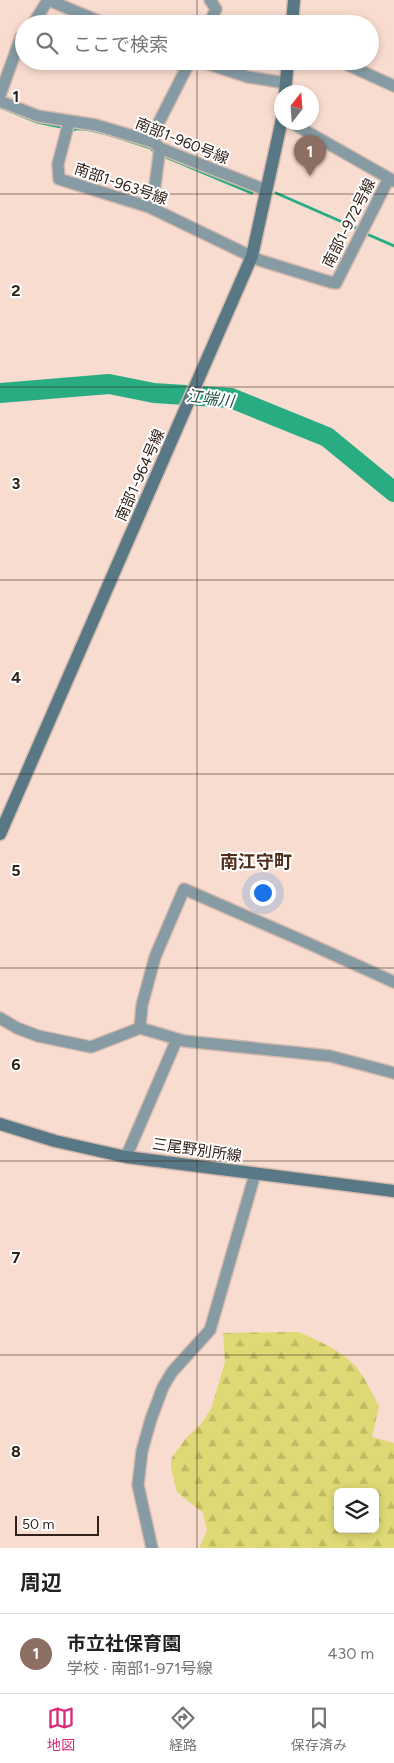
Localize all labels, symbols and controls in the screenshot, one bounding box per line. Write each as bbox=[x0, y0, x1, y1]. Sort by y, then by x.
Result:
search box bbox=[15, 15, 379, 70]
icon: search bbox=[33, 29, 61, 57]
text: ここで検索 bbox=[73, 33, 168, 56]
north arrow bbox=[274, 85, 319, 130]
text: 1 bbox=[13, 87, 19, 106]
street label: 南部1-960号線 bbox=[133, 114, 231, 168]
pin: 1 bbox=[294, 135, 326, 176]
street label: 南部1-963号線 bbox=[72, 160, 170, 208]
street label: 南部1-972号線 bbox=[319, 176, 379, 270]
text: 2 bbox=[11, 281, 21, 300]
water label: 江端川 bbox=[185, 386, 237, 411]
street label: 南部1-964号線 bbox=[112, 426, 168, 524]
text: 3 bbox=[12, 474, 21, 493]
text: 4 bbox=[11, 668, 21, 687]
district label: 南江守町 bbox=[220, 851, 292, 873]
text: 5 bbox=[11, 861, 21, 880]
your location bbox=[250, 880, 276, 906]
text: 6 bbox=[11, 1055, 21, 1074]
street label: 三尾野別所線 bbox=[151, 1135, 243, 1165]
text: 7 bbox=[12, 1248, 21, 1267]
text: 8 bbox=[11, 1442, 21, 1461]
map controls bbox=[334, 1488, 379, 1533]
button: layers bbox=[334, 1488, 379, 1533]
scale bar bbox=[15, 1513, 99, 1536]
text: 50 m bbox=[22, 1516, 54, 1533]
text: 周辺 bbox=[20, 1570, 62, 1595]
text: 市立社保育園 bbox=[67, 1632, 181, 1655]
text: 1 bbox=[33, 1644, 39, 1663]
text: 430 m bbox=[328, 1644, 374, 1663]
text: 学校 · 南部1-971号線 bbox=[67, 1659, 213, 1678]
tab: 地図 bbox=[47, 1704, 75, 1754]
tab: 経路 bbox=[169, 1704, 197, 1754]
tab: 保存済み bbox=[291, 1704, 347, 1754]

